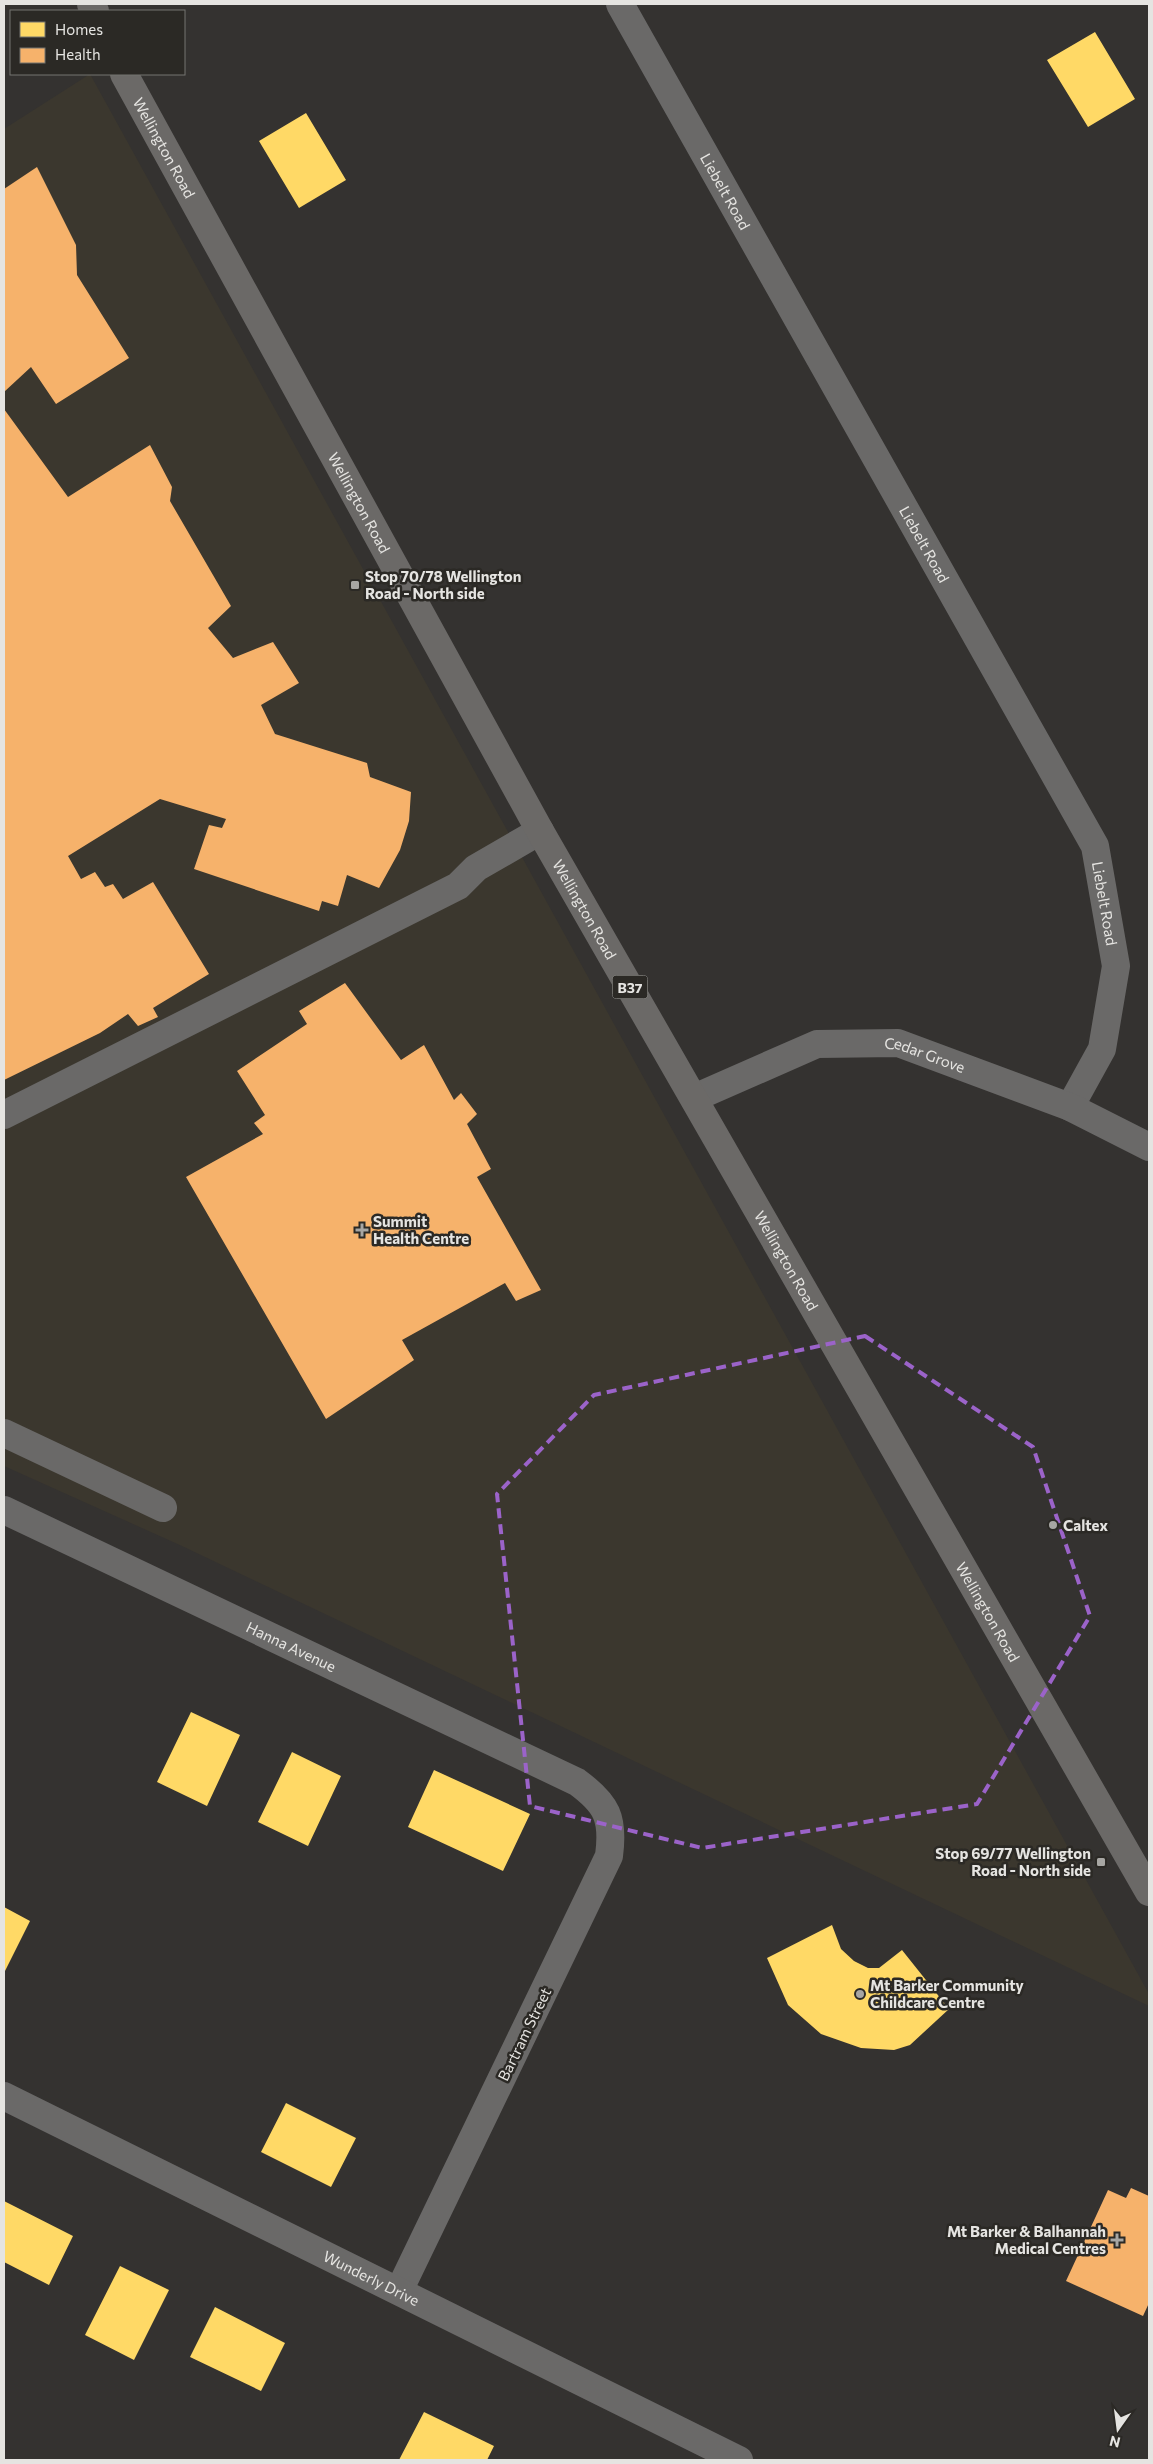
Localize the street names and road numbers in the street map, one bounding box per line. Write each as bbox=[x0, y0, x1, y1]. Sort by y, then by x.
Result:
street label: Wellington Road bbox=[130, 94, 199, 201]
street label: Liebelt Road bbox=[697, 150, 754, 233]
street label: Wellington Road bbox=[325, 449, 394, 556]
street label: Liebelt Road bbox=[896, 503, 953, 585]
street label: Wellington Road bbox=[549, 856, 621, 962]
street label: Liebelt Road bbox=[1089, 860, 1121, 947]
road number: B37 bbox=[612, 976, 648, 999]
street label: Cedar Grove bbox=[884, 1033, 968, 1076]
street label: Wellington Road bbox=[751, 1207, 822, 1314]
street label: Wellington Road bbox=[952, 1559, 1024, 1665]
street label: Hanna Avenue bbox=[244, 1617, 339, 1675]
street label: Bartram Street bbox=[494, 1984, 554, 2084]
street label: Wunderly Drive bbox=[320, 2247, 422, 2309]

